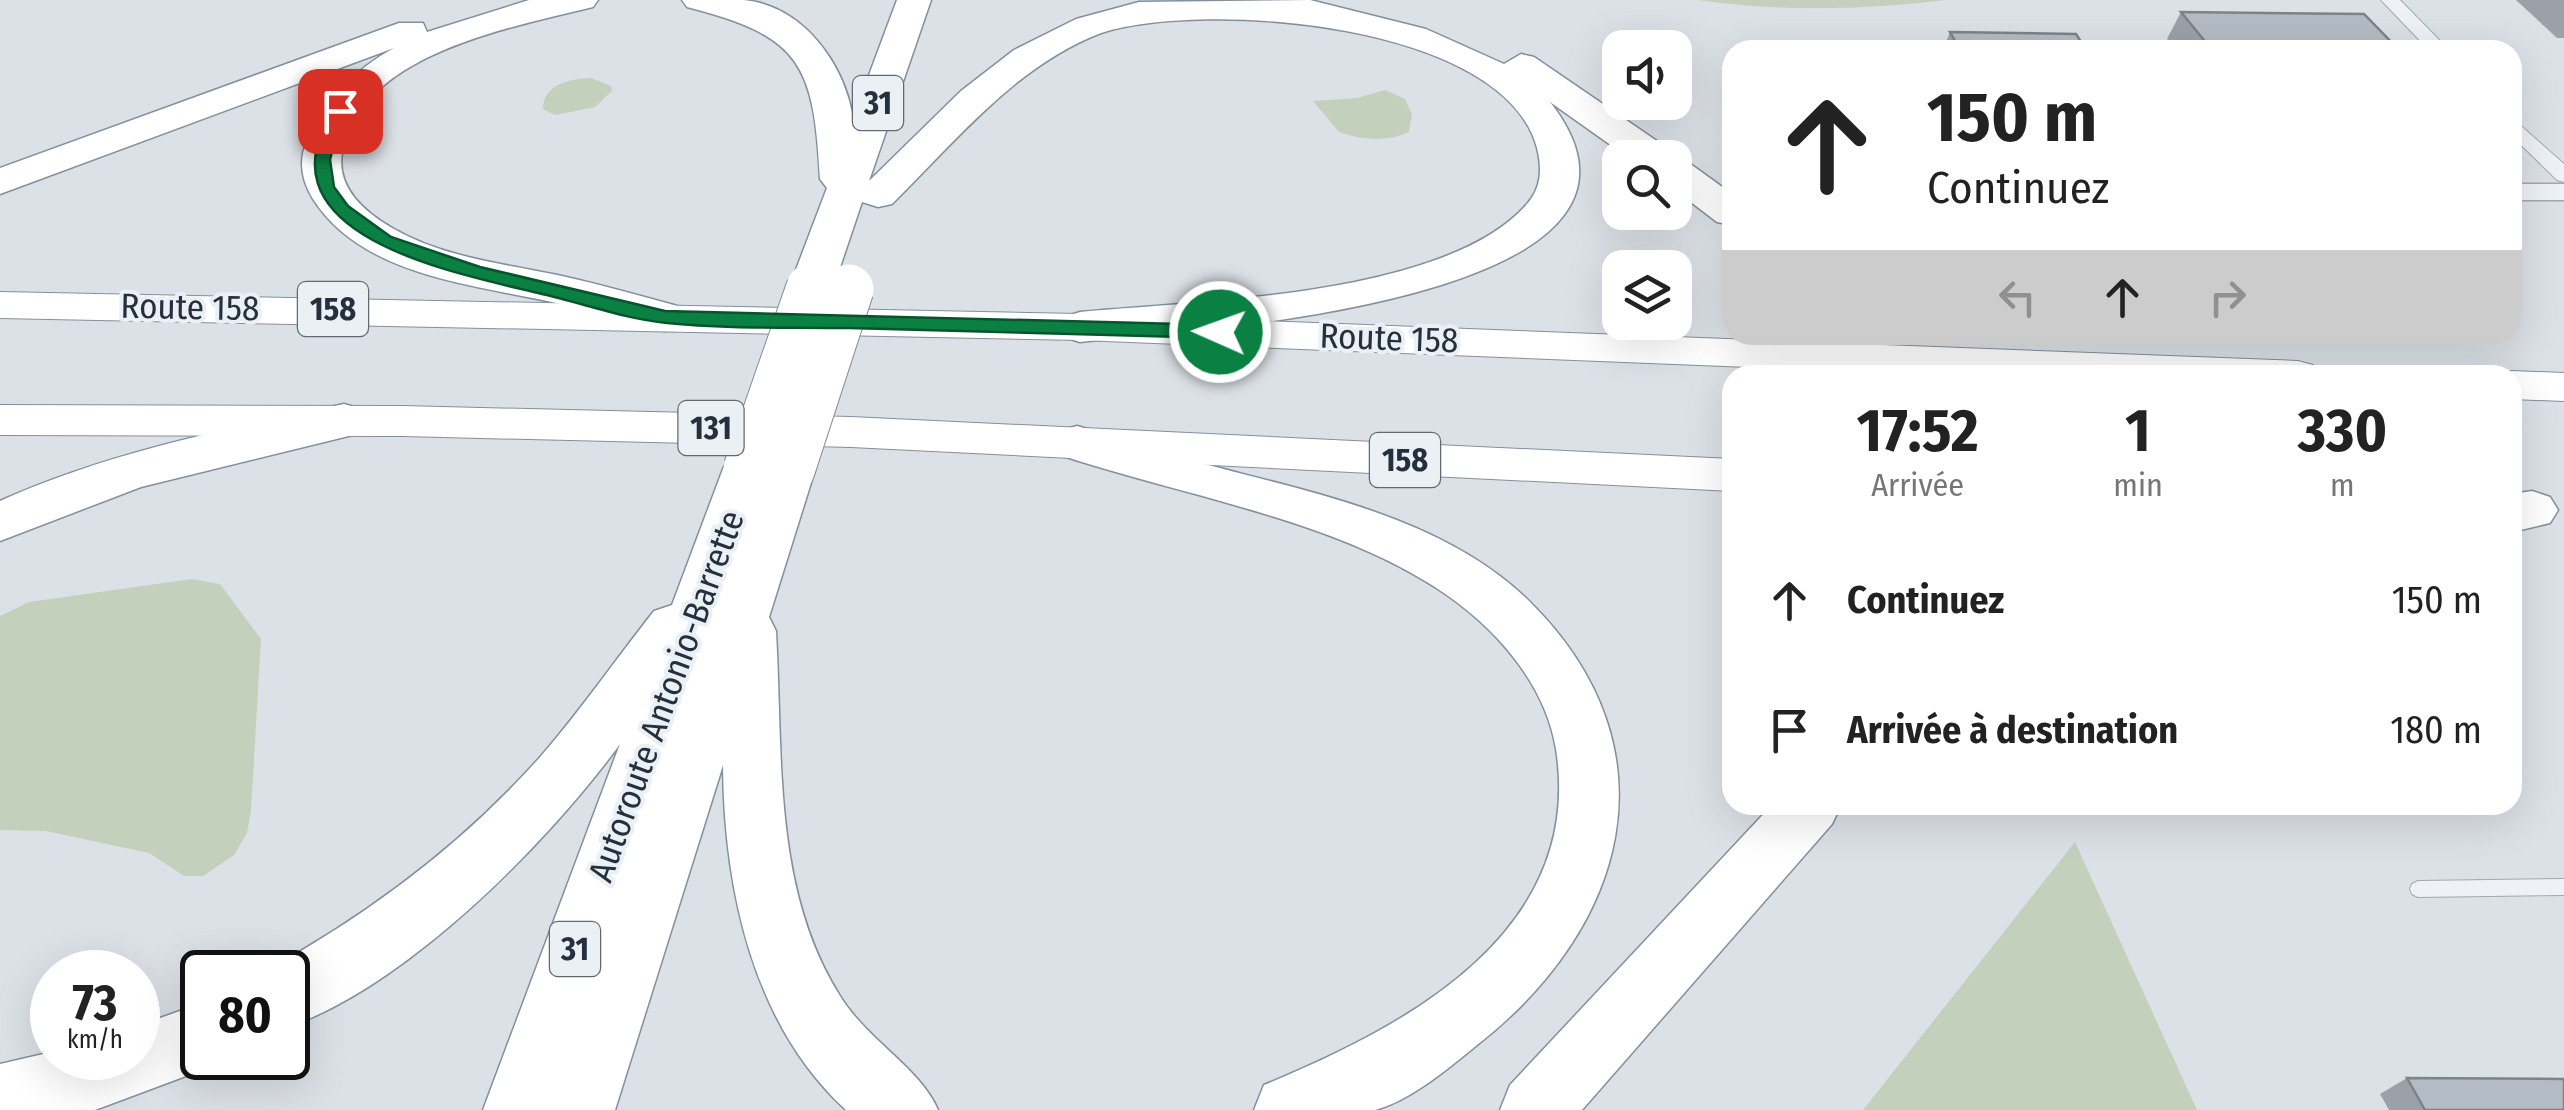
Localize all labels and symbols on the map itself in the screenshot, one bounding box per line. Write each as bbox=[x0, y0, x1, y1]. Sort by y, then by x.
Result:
pin bbox=[298, 69, 383, 154]
road number: 31 bbox=[853, 76, 903, 130]
position arrow bbox=[1168, 280, 1272, 384]
road number: 158 bbox=[298, 282, 368, 336]
street label: Route 158 bbox=[120, 285, 260, 329]
street label: Route 158 bbox=[1319, 315, 1459, 361]
road number: 131 bbox=[678, 401, 744, 455]
road number: 158 bbox=[1370, 433, 1440, 487]
street label: Autoroute Antonio-Barrette bbox=[579, 505, 753, 887]
road number: 31 bbox=[550, 922, 600, 976]
speed limit sign: 80 bbox=[180, 950, 310, 1080]

